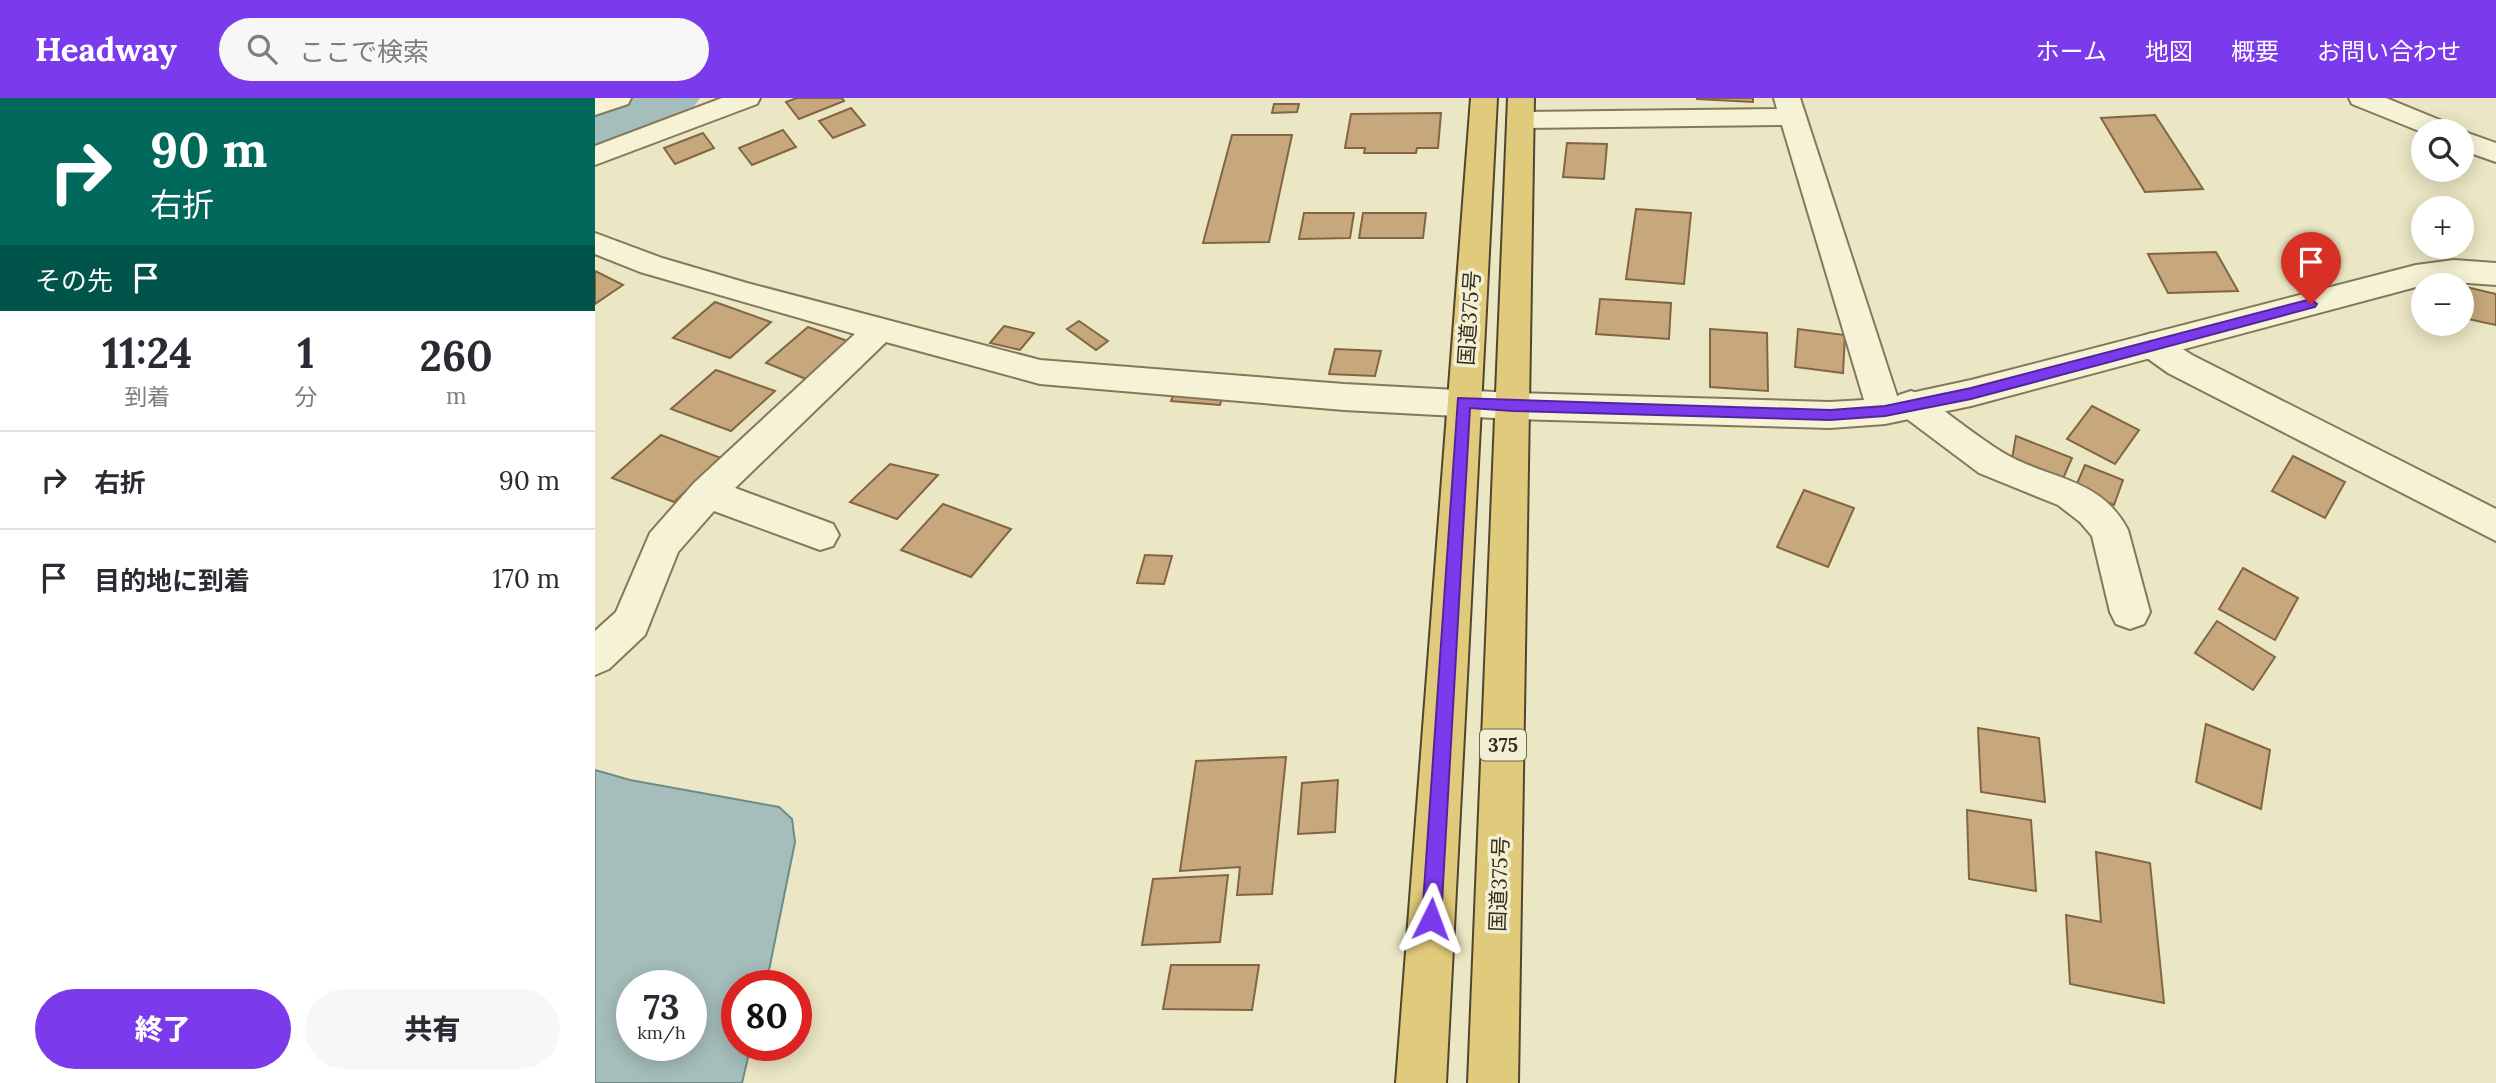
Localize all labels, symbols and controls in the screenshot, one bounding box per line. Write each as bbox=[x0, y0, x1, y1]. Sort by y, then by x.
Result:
search box bbox=[219, 18, 709, 81]
text: Headway bbox=[35, 28, 177, 70]
icon: search bbox=[243, 30, 281, 68]
text: ここで検索 bbox=[299, 35, 429, 68]
text: ホーム bbox=[2036, 36, 2107, 67]
text: 地図 bbox=[2145, 36, 2193, 67]
text: 概要 bbox=[2231, 36, 2279, 67]
text: お問い合わせ bbox=[2317, 36, 2461, 67]
text: 90 m bbox=[150, 118, 267, 180]
map controls bbox=[2411, 119, 2474, 336]
button: search bbox=[2411, 119, 2474, 182]
icon: right bbox=[35, 126, 126, 217]
text: 右折 bbox=[150, 184, 214, 225]
button: + bbox=[2411, 196, 2474, 259]
pin bbox=[2281, 232, 2341, 304]
icon: arrive bbox=[2292, 243, 2330, 281]
icon: arrive bbox=[127, 259, 165, 297]
text: その先 bbox=[35, 264, 113, 297]
street label: 国道375号 bbox=[1452, 270, 1486, 366]
button: − bbox=[2411, 273, 2474, 336]
text: 11:24 bbox=[102, 326, 192, 380]
text: 1 bbox=[297, 326, 314, 380]
text: 260 bbox=[420, 329, 493, 383]
text: m bbox=[446, 381, 466, 410]
text: 到着 bbox=[124, 382, 170, 411]
text: 分 bbox=[294, 382, 317, 411]
icon: right bbox=[35, 461, 73, 499]
text: 90 m bbox=[499, 464, 560, 497]
text: 右折 bbox=[94, 466, 146, 499]
icon: arrive bbox=[35, 559, 73, 597]
text: 170 m bbox=[492, 562, 560, 595]
text: 目的地に到着 bbox=[94, 564, 250, 597]
road number: 375 bbox=[1480, 730, 1526, 760]
street label: 国道375号 bbox=[1484, 836, 1514, 932]
position arrow bbox=[1394, 882, 1468, 956]
speed limit sign: 80 bbox=[721, 970, 812, 1061]
text: 73 bbox=[643, 984, 680, 1029]
button: 終了 bbox=[35, 989, 291, 1069]
button: 共有 bbox=[305, 989, 560, 1069]
text: km/h bbox=[637, 1021, 686, 1044]

